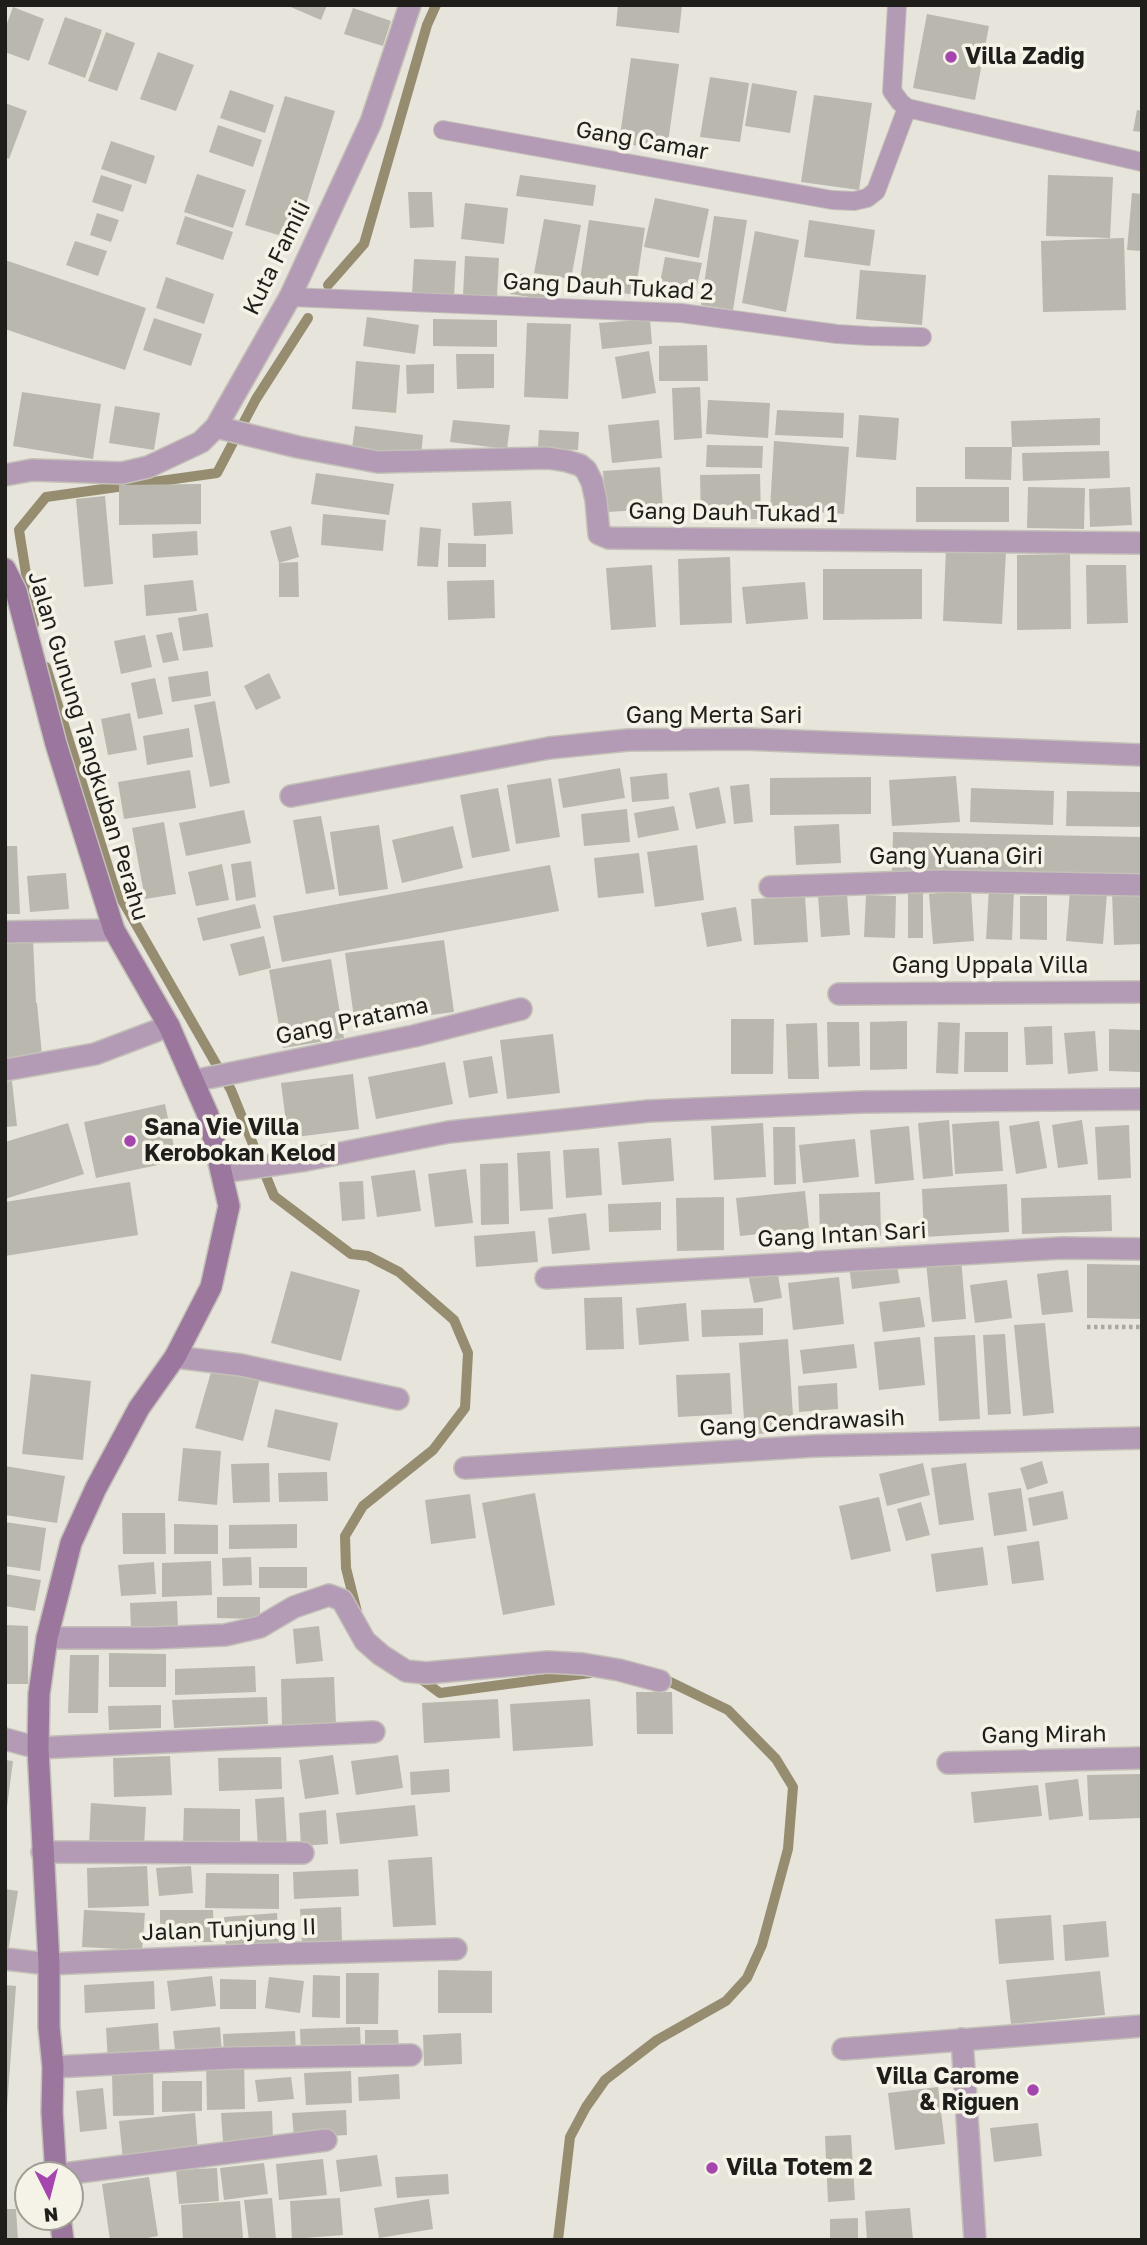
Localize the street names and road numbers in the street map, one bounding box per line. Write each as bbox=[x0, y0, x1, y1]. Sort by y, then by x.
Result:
street label: Gang Camar bbox=[574, 116, 710, 166]
street label: Kuta Famili bbox=[238, 196, 316, 320]
street label: Gang Dauh Tukad 2 bbox=[502, 268, 714, 306]
street label: Gang Dauh Tukad 1 bbox=[628, 497, 838, 529]
street label: Jalan Gunung Tangkuban Perahu bbox=[22, 568, 154, 924]
street label: Gang Merta Sari bbox=[626, 702, 802, 730]
street label: Gang Yuana Giri bbox=[869, 843, 1043, 871]
street label: Gang Uppala Villa bbox=[892, 952, 1088, 980]
street label: Gang Pratama bbox=[273, 991, 431, 1051]
street label: Gang Intan Sari bbox=[757, 1217, 927, 1253]
street label: Gang Cendrawasih bbox=[699, 1404, 905, 1442]
street label: Gang Mirah bbox=[981, 1720, 1107, 1750]
street label: Jalan Tunjung II bbox=[141, 1913, 317, 1947]

